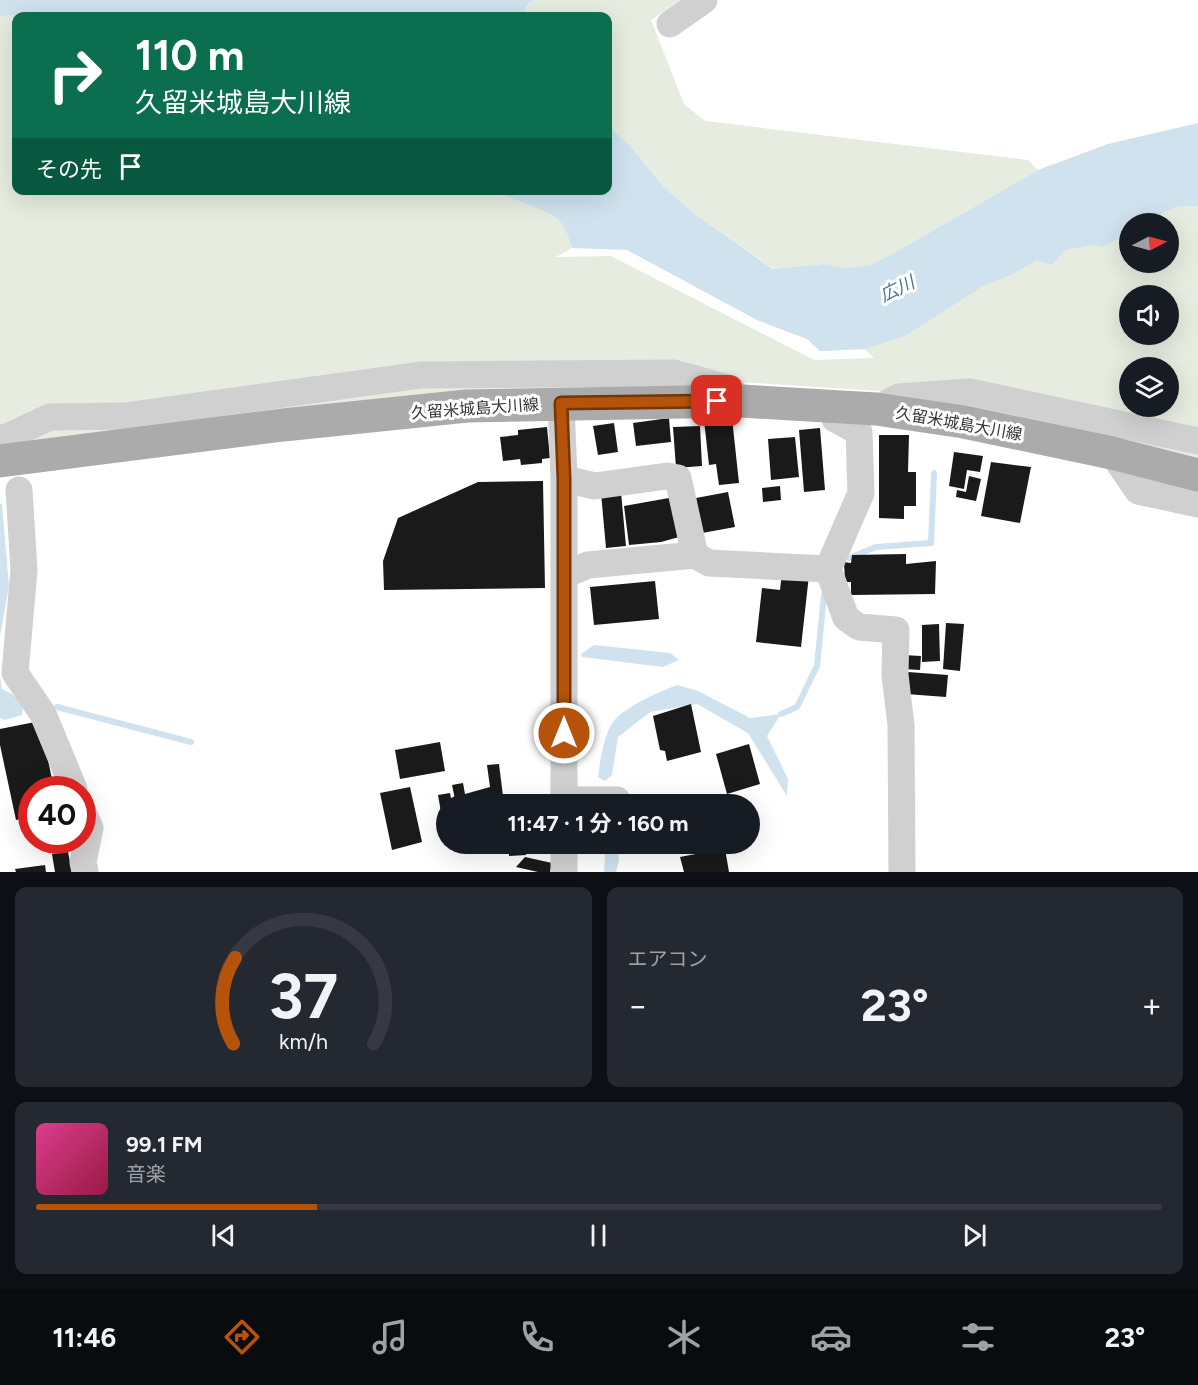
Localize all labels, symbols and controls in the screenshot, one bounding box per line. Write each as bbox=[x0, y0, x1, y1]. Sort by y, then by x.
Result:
text: 110 m bbox=[135, 30, 244, 81]
icon: right bbox=[36, 36, 114, 114]
text: 久留米城島大川線 bbox=[135, 86, 351, 119]
icon: arrive bbox=[114, 150, 147, 183]
text: その先 bbox=[36, 156, 102, 183]
north arrow bbox=[1119, 213, 1179, 273]
map controls bbox=[1119, 213, 1179, 417]
water label: 広川 bbox=[876, 270, 920, 307]
button: sound bbox=[1119, 285, 1179, 345]
button: layers bbox=[1119, 357, 1179, 417]
pin bbox=[691, 375, 742, 426]
icon: arrive bbox=[700, 384, 733, 417]
street label: 久留米城島大川線 bbox=[411, 395, 540, 422]
street label: 久留米城島大川線 bbox=[894, 403, 1024, 444]
position arrow bbox=[532, 701, 596, 765]
speed limit sign: 40 bbox=[18, 776, 96, 854]
text: 11:47 · 1 分 · 160 m bbox=[508, 810, 688, 837]
text: エアコン bbox=[628, 947, 708, 971]
text: 37 bbox=[269, 959, 338, 1034]
text: 23° bbox=[861, 978, 929, 1032]
text: − bbox=[628, 986, 648, 1025]
text: + bbox=[1141, 986, 1162, 1025]
text: km/h bbox=[279, 1029, 328, 1054]
text: 99.1 FM bbox=[126, 1131, 203, 1158]
text: 音楽 bbox=[126, 1162, 166, 1186]
icon: previous bbox=[207, 1219, 240, 1252]
icon: pause bbox=[582, 1219, 615, 1252]
icon: next bbox=[958, 1219, 991, 1252]
icon: directions bbox=[221, 1316, 263, 1358]
icon: music bbox=[369, 1316, 411, 1358]
icon: phone bbox=[516, 1316, 558, 1358]
icon: climate bbox=[663, 1316, 705, 1358]
icon: car bbox=[810, 1316, 852, 1358]
icon: filters bbox=[957, 1316, 999, 1358]
text: 11:46 bbox=[53, 1321, 116, 1354]
text: 23° bbox=[1104, 1321, 1145, 1354]

